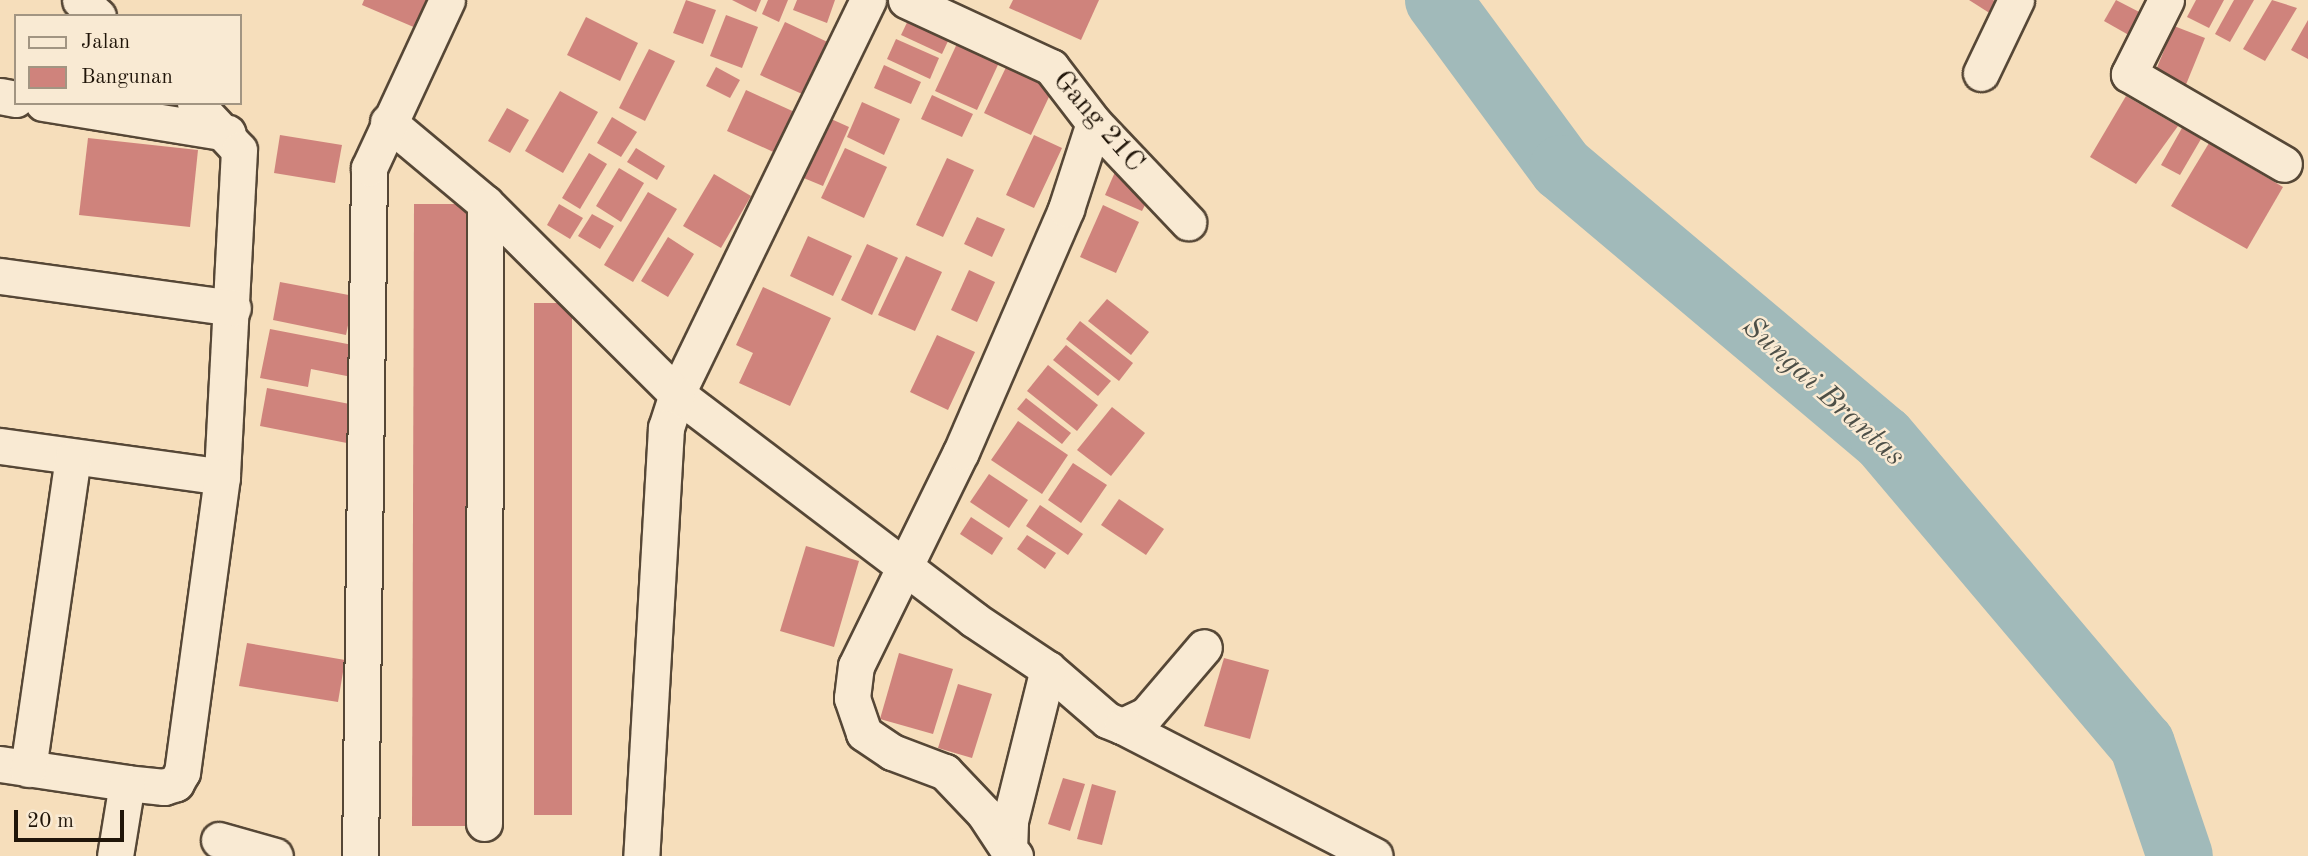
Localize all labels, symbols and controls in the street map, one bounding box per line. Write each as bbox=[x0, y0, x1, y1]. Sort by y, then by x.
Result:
legend bbox=[14, 14, 242, 105]
text: Jalan bbox=[81, 32, 130, 53]
street label: Gang 21C bbox=[1045, 64, 1151, 180]
text: Bangunan bbox=[81, 67, 173, 88]
water label: Sungai Brantas bbox=[1734, 309, 1912, 475]
scale bar bbox=[18, 796, 128, 840]
text: 20 m bbox=[27, 811, 74, 832]

